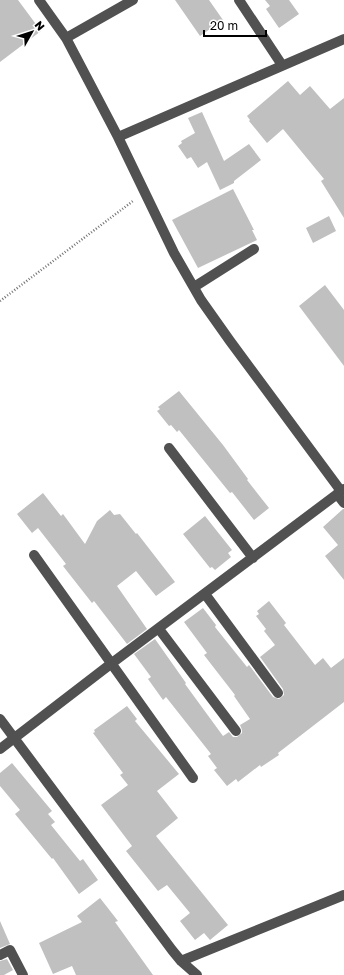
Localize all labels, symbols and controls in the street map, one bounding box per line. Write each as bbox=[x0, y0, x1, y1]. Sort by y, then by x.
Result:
north arrow bbox=[12, 12, 52, 52]
scale bar bbox=[204, 12, 266, 38]
text: N bbox=[32, 18, 48, 33]
text: 20 m bbox=[210, 18, 238, 33]

